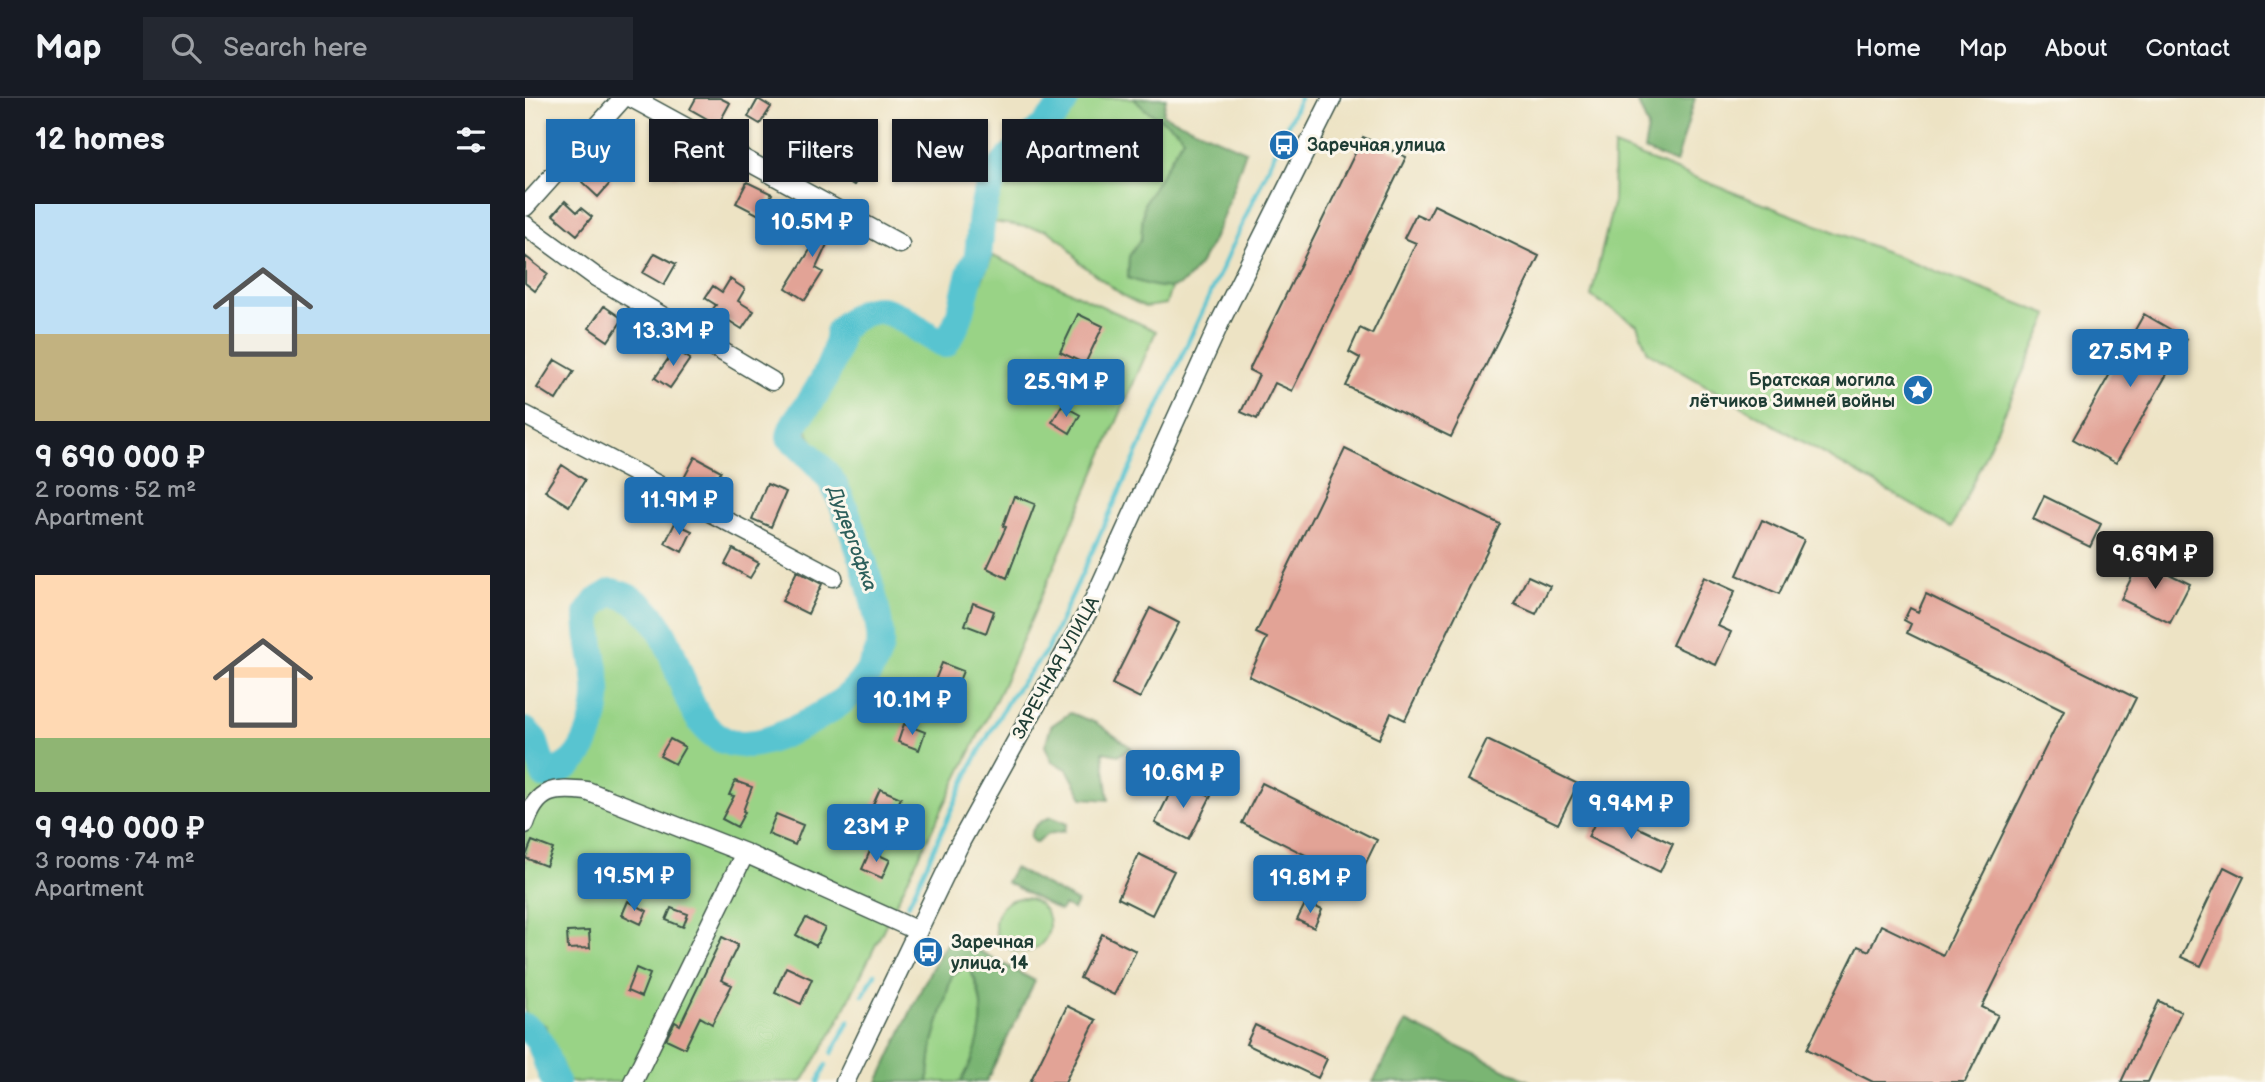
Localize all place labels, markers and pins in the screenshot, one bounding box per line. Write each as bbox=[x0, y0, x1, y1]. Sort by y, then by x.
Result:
bus stop icon: Заречная улица bbox=[1267, 128, 1301, 162]
place label: Заречная улица bbox=[1307, 135, 1446, 156]
pin: 10.5M ₽ bbox=[747, 200, 877, 259]
pin: 13.3M ₽ bbox=[608, 308, 738, 368]
pin: 27.5M ₽ bbox=[2065, 330, 2195, 389]
pin: 25.9M ₽ bbox=[1001, 360, 1131, 419]
place label: Братская могила лётчиков Зимней войны bbox=[1689, 370, 1896, 412]
place icon: Братская могила лётчиков Зимней войны bbox=[1901, 373, 1935, 407]
pin: 11.9M ₽ bbox=[614, 478, 744, 537]
pin: 9.69M ₽ bbox=[2090, 532, 2220, 591]
pin: 10.1M ₽ bbox=[847, 678, 977, 737]
pin: 10.6M ₽ bbox=[1118, 750, 1248, 810]
pin: 9.94M ₽ bbox=[1566, 782, 1696, 841]
pin: 23M ₽ bbox=[827, 804, 925, 864]
pin: 19.5M ₽ bbox=[569, 854, 699, 913]
pin: 19.8M ₽ bbox=[1245, 856, 1375, 915]
place label: Заречная улица, 14 bbox=[951, 932, 1034, 974]
bus stop icon: Заречная улица, 14 bbox=[911, 935, 945, 969]

